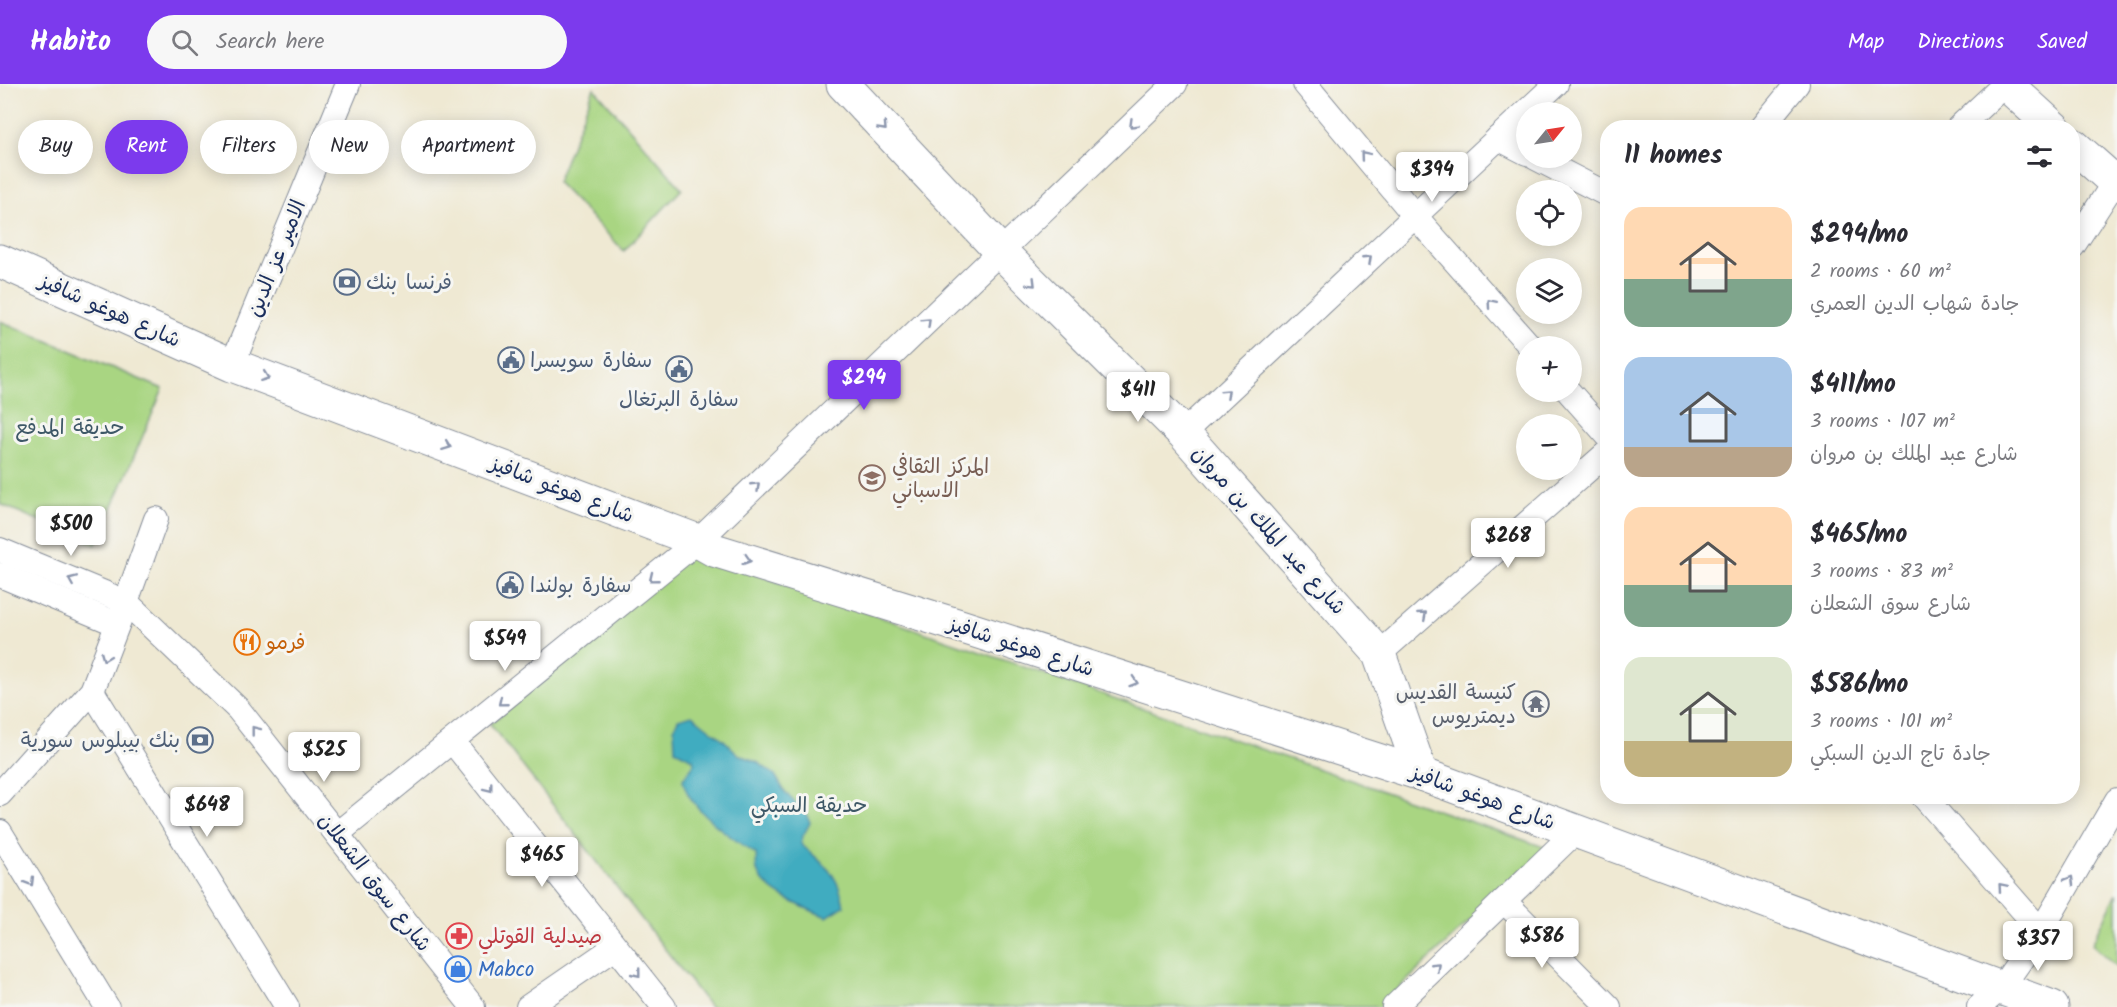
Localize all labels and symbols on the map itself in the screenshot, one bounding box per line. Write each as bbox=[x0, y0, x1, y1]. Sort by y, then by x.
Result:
north arrow bbox=[1516, 102, 1582, 168]
one-way arrow bbox=[1129, 117, 1140, 128]
one-way arrow bbox=[875, 119, 886, 130]
one-way arrow bbox=[1360, 150, 1371, 161]
pin: $394 bbox=[1396, 152, 1468, 203]
street label: الامير عز الدين bbox=[239, 195, 316, 322]
one-way arrow bbox=[1361, 256, 1372, 267]
street label: شارع هوغو شافيز bbox=[31, 265, 186, 357]
bank icon: فرنسا بنك bbox=[332, 267, 362, 297]
place label: فرنسا بنك bbox=[366, 267, 452, 300]
one-way arrow bbox=[1024, 275, 1035, 286]
one-way arrow bbox=[1487, 299, 1498, 309]
one-way arrow bbox=[920, 318, 930, 329]
public building icon: سفارة سويسرا bbox=[496, 345, 526, 375]
place label: سفارة سويسرا bbox=[530, 345, 652, 378]
public building icon: سفارة البرتغال bbox=[664, 354, 694, 384]
pin: $294 bbox=[828, 360, 900, 411]
one-way arrow bbox=[259, 370, 270, 383]
pin: $411 bbox=[1102, 372, 1174, 423]
place label: سفارة البرتغال bbox=[619, 384, 739, 417]
one-way arrow bbox=[1219, 389, 1230, 400]
park label: حديقة المدفع bbox=[15, 412, 125, 445]
one-way arrow bbox=[441, 439, 452, 451]
street label: شارع عبد الملك بن مروان bbox=[1183, 439, 1353, 623]
street label: شارع هوغو شافيز bbox=[483, 447, 638, 533]
place label: المركز الثقافي الاسباني bbox=[892, 451, 989, 509]
school or university icon: المركز الثقافي الاسباني bbox=[857, 463, 887, 493]
one-way arrow bbox=[749, 482, 759, 493]
pin: $500 bbox=[35, 506, 107, 557]
pin: $268 bbox=[1472, 518, 1544, 569]
one-way arrow bbox=[741, 553, 752, 565]
public building icon: سفارة بولندا bbox=[495, 570, 525, 600]
place label: سفارة بولندا bbox=[530, 570, 632, 603]
one-way arrow bbox=[649, 571, 660, 582]
one-way arrow bbox=[68, 575, 79, 587]
street label: شارع هوغو شافيز bbox=[941, 608, 1098, 687]
one-way arrow bbox=[1416, 611, 1427, 622]
pin: $549 bbox=[469, 621, 541, 672]
restaurant icon: فرمو bbox=[232, 627, 262, 657]
place label: فرمو bbox=[265, 627, 306, 660]
one-way arrow bbox=[99, 651, 112, 662]
one-way arrow bbox=[1128, 674, 1139, 687]
place label: كنيسة القديس ديمتريوس bbox=[1396, 677, 1516, 734]
temple icon: كنيسة القديس ديمتريوس bbox=[1521, 689, 1551, 719]
one-way arrow bbox=[498, 694, 509, 705]
place label: بنك بيبلوس سورية bbox=[21, 725, 180, 758]
bank icon: بنك بيبلوس سورية bbox=[185, 725, 215, 755]
one-way arrow bbox=[251, 726, 262, 737]
pin: $525 bbox=[288, 732, 360, 783]
street label: شارع هوغو شافيز bbox=[1403, 756, 1560, 840]
one-way arrow bbox=[482, 781, 493, 792]
pin: $648 bbox=[171, 787, 243, 838]
park label: حديقة السبكي bbox=[751, 790, 867, 824]
street label: شارع سوق الشعلان bbox=[309, 806, 439, 960]
pin: $465 bbox=[506, 837, 578, 888]
one-way arrow bbox=[23, 876, 35, 886]
one-way arrow bbox=[2063, 876, 2074, 887]
one-way arrow bbox=[1998, 883, 2009, 894]
pin: $586 bbox=[1506, 918, 1578, 969]
pharmacy icon: صيدلية القوتلي bbox=[444, 921, 474, 951]
place label: صيدلية القوتلي bbox=[478, 921, 602, 955]
pin: $357 bbox=[2002, 921, 2074, 972]
shop icon: Mabco bbox=[443, 954, 473, 984]
place label: Mabco bbox=[478, 954, 534, 987]
one-way arrow bbox=[1429, 963, 1440, 974]
one-way arrow bbox=[629, 967, 640, 978]

